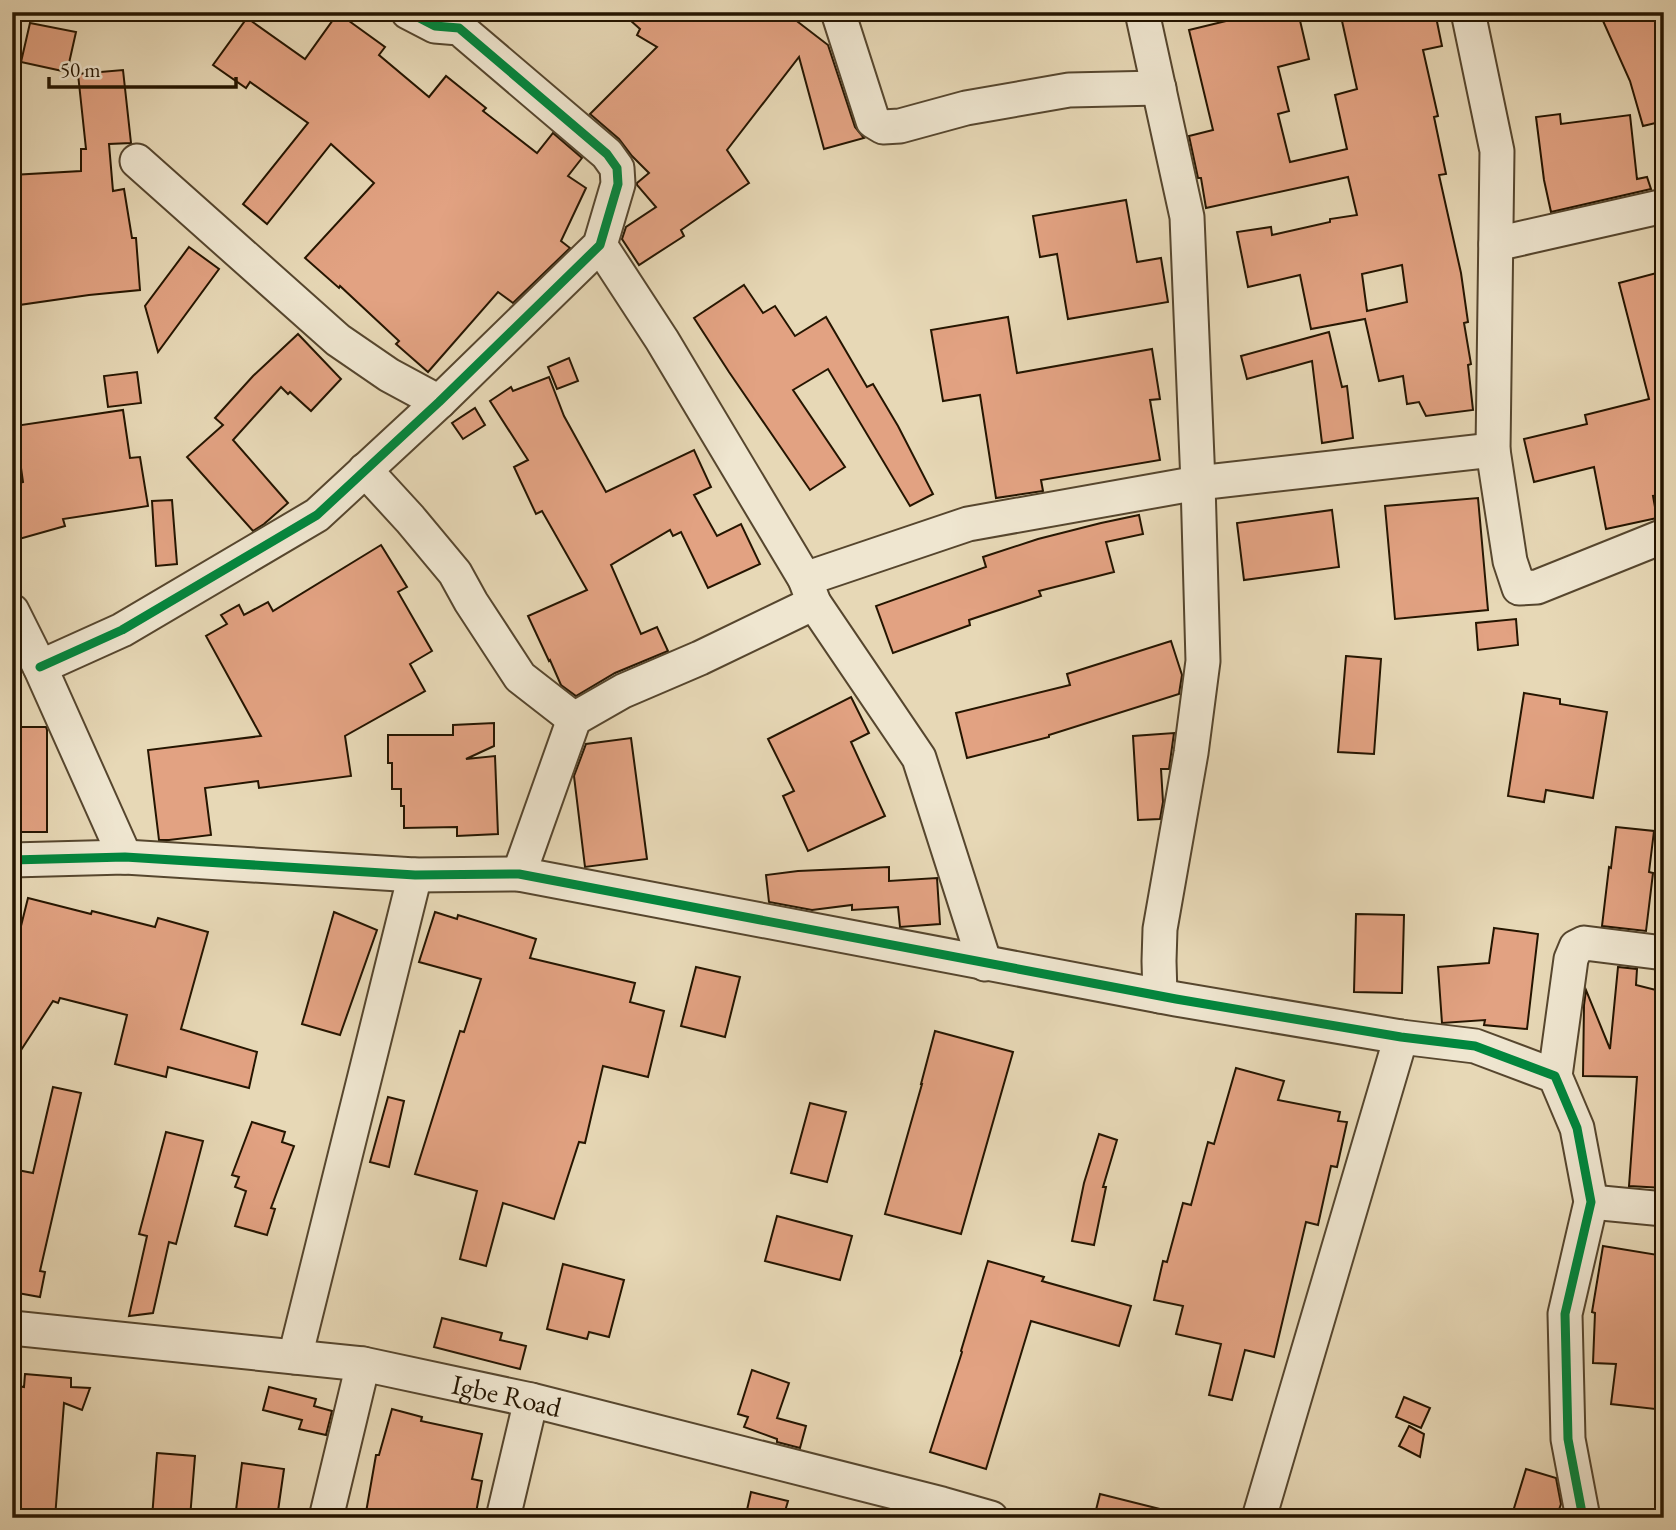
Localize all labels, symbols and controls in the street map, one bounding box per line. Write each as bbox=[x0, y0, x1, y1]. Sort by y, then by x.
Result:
scale bar bbox=[49, 46, 236, 90]
text: 50 m bbox=[60, 56, 101, 83]
street label: Igbe Road bbox=[449, 1366, 566, 1425]

